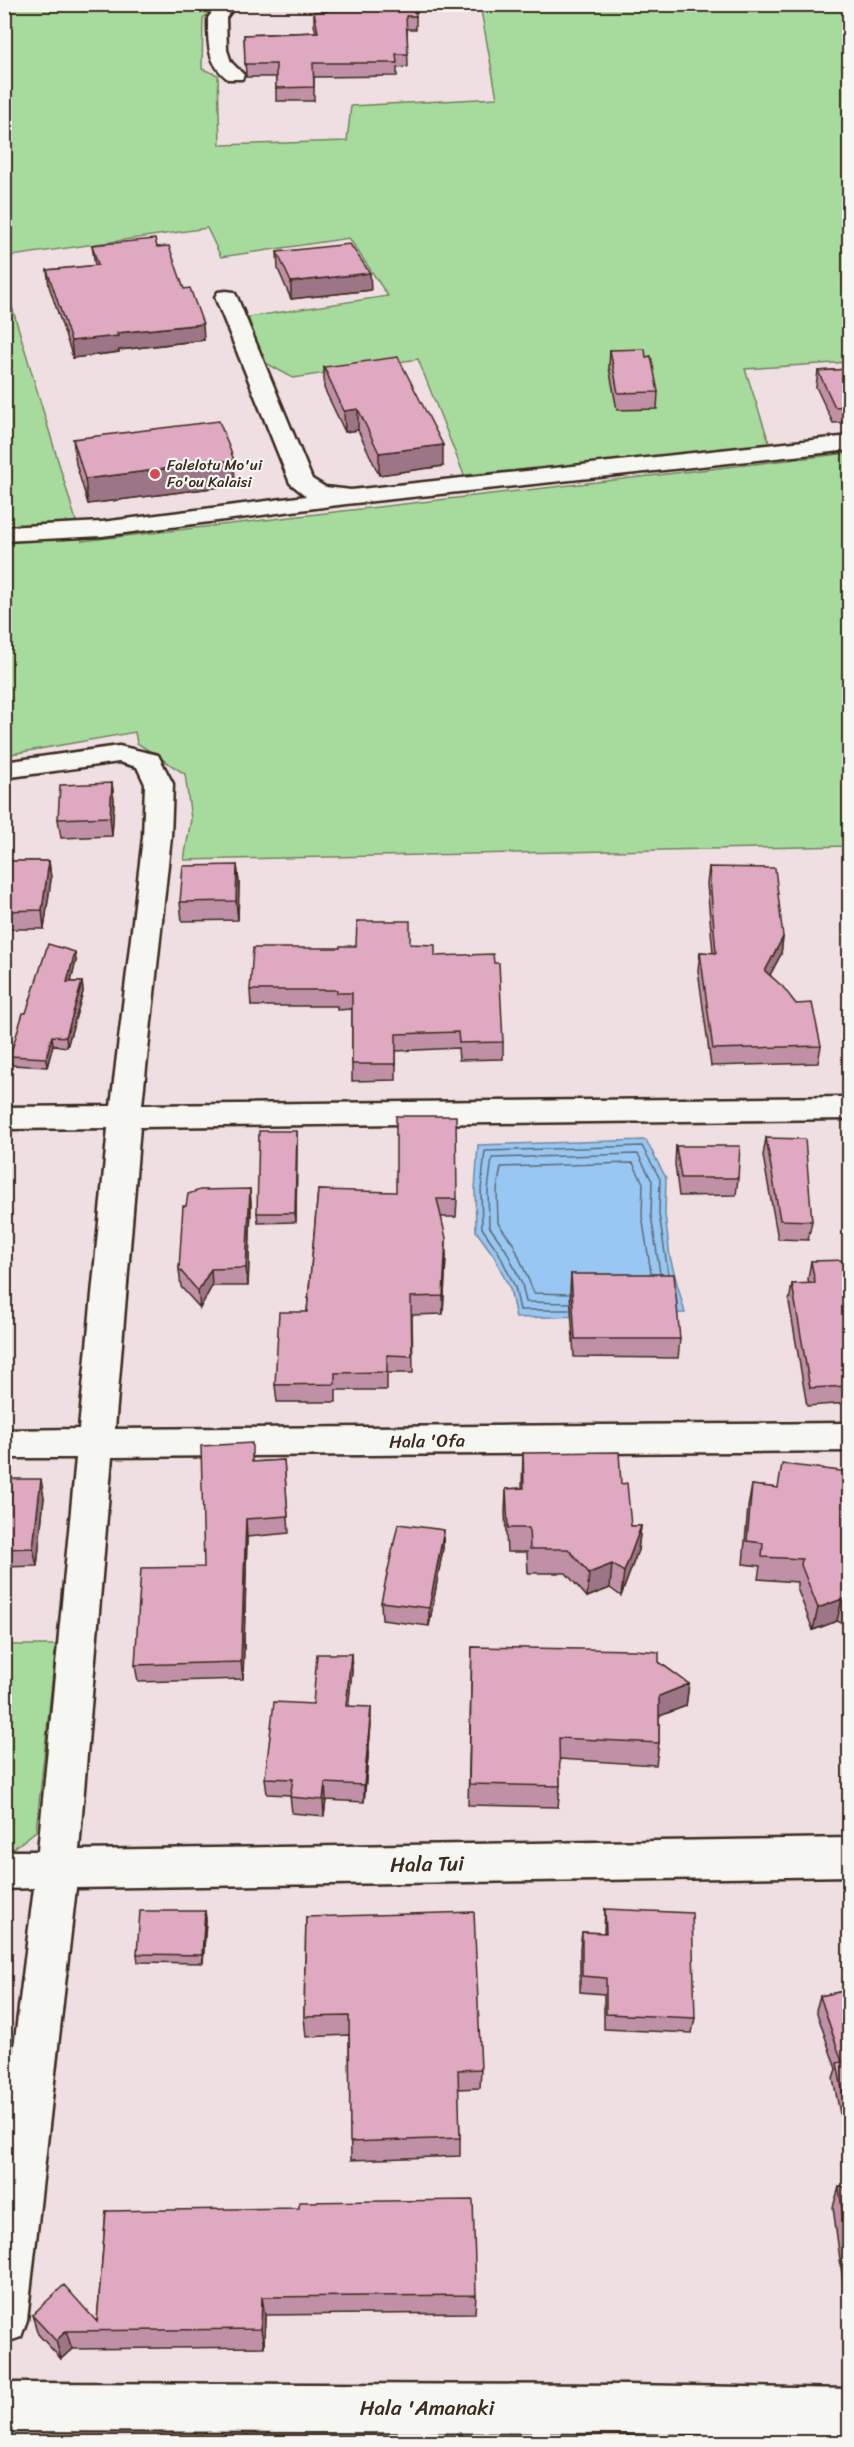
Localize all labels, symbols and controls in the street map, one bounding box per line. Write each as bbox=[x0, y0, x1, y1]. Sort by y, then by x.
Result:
place label: Falelotu Mo'ui Fo'ou Kalaisi bbox=[167, 452, 263, 495]
marker: Falelotu Mo'ui Fo'ou Kalaisi bbox=[148, 467, 162, 481]
street label: Hala 'Ofa bbox=[389, 1424, 465, 1458]
street label: Hala Tui bbox=[390, 1844, 465, 1884]
street label: Hala 'Amanaki bbox=[360, 2389, 496, 2427]

